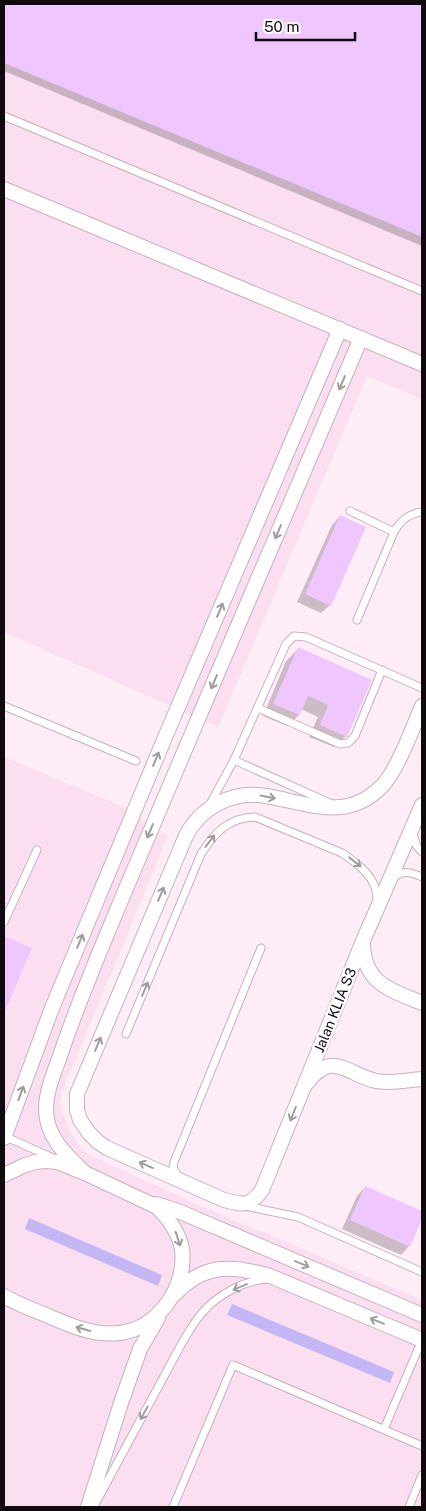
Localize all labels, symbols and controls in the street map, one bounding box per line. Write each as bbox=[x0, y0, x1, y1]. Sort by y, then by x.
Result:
scale bar bbox=[256, 10, 355, 42]
text: 50 m bbox=[264, 18, 299, 35]
one-way arrow bbox=[336, 375, 346, 390]
one-way arrow bbox=[272, 524, 282, 539]
one-way arrow bbox=[215, 603, 225, 618]
one-way arrow bbox=[208, 674, 218, 689]
one-way arrow bbox=[151, 752, 161, 767]
one-way arrow bbox=[260, 793, 276, 802]
one-way arrow bbox=[145, 823, 155, 838]
one-way arrow bbox=[205, 835, 216, 848]
one-way arrow bbox=[348, 857, 361, 868]
one-way arrow bbox=[157, 887, 167, 902]
one-way arrow bbox=[76, 934, 85, 949]
street label: Jalan KLIA S3 bbox=[311, 965, 359, 1055]
one-way arrow bbox=[140, 982, 150, 997]
one-way arrow bbox=[93, 1037, 103, 1052]
one-way arrow bbox=[17, 1086, 26, 1101]
one-way arrow bbox=[288, 1106, 297, 1121]
one-way arrow bbox=[139, 1160, 154, 1170]
one-way arrow bbox=[174, 1231, 184, 1247]
one-way arrow bbox=[294, 1260, 309, 1270]
one-way arrow bbox=[233, 1282, 248, 1292]
one-way arrow bbox=[370, 1316, 385, 1325]
one-way arrow bbox=[76, 1324, 92, 1334]
one-way arrow bbox=[139, 1405, 148, 1420]

